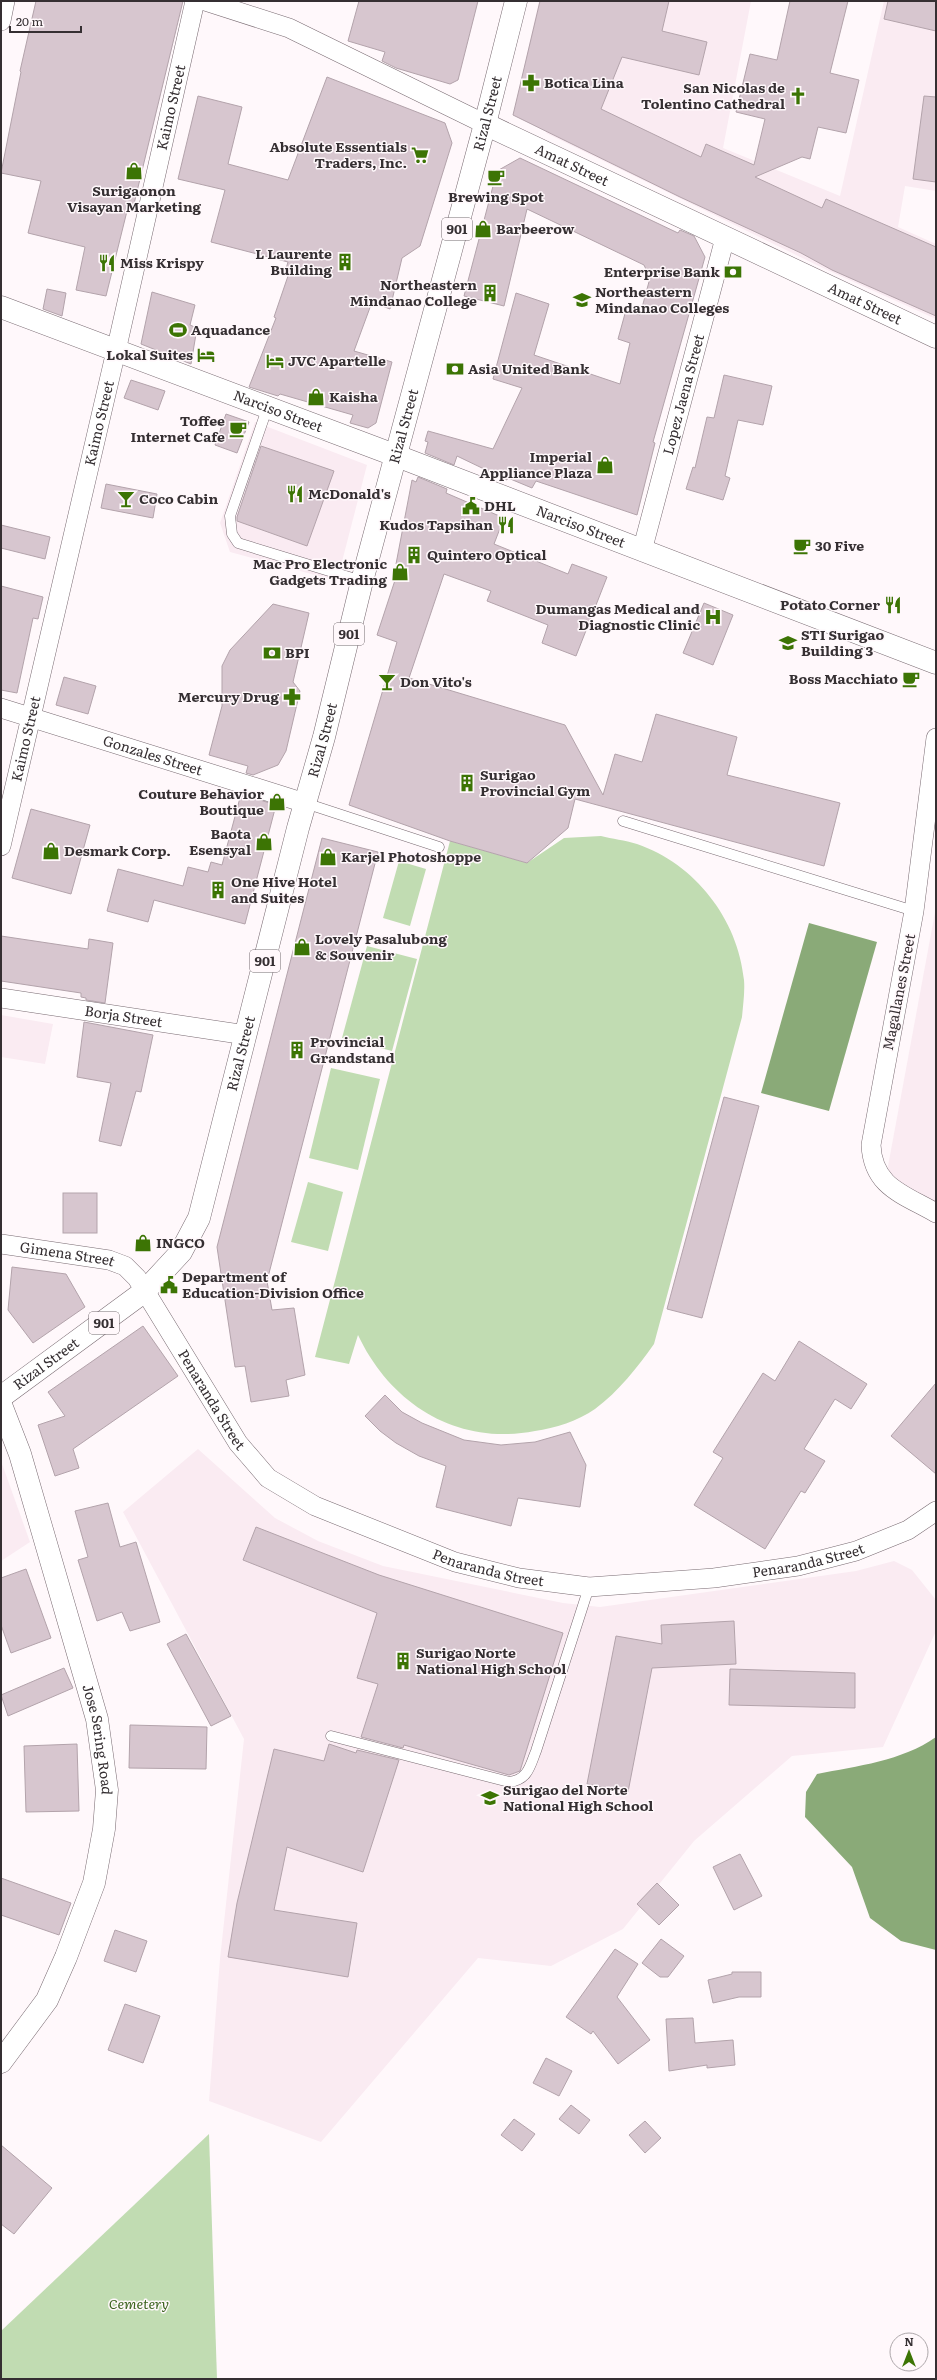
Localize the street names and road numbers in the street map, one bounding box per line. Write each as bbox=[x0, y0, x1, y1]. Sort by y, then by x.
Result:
street label: Kaimo Street bbox=[151, 62, 189, 152]
street label: Rizal Street bbox=[467, 73, 506, 153]
street label: Amat Street bbox=[532, 138, 613, 190]
road number: 901 bbox=[442, 218, 472, 240]
street label: Amat Street bbox=[825, 276, 906, 329]
street label: Lopez Jaena Street bbox=[657, 331, 708, 457]
street label: Kaimo Street bbox=[79, 378, 118, 468]
street label: Narciso Street bbox=[231, 384, 326, 436]
street label: Rizal Street bbox=[383, 386, 422, 466]
street label: Narciso Street bbox=[534, 499, 629, 552]
road number: 901 bbox=[334, 623, 364, 645]
street label: Kaimo Street bbox=[5, 694, 45, 783]
street label: Rizal Street bbox=[302, 700, 341, 780]
street label: Gonzales Street bbox=[101, 730, 206, 779]
street label: Magallanes Street bbox=[877, 931, 919, 1052]
road number: 901 bbox=[250, 950, 280, 972]
street label: Borja Street bbox=[83, 1000, 164, 1031]
street label: Rizal Street bbox=[221, 1013, 259, 1093]
street label: Gimena Street bbox=[19, 1236, 118, 1271]
road number: 901 bbox=[89, 1312, 119, 1334]
street label: Rizal Street bbox=[9, 1332, 83, 1394]
street label: Penaranda Street bbox=[174, 1345, 251, 1454]
street label: Penaranda Street bbox=[751, 1538, 867, 1581]
street label: Penaranda Street bbox=[430, 1543, 546, 1590]
street label: Jose Sering Road bbox=[78, 1682, 118, 1796]

